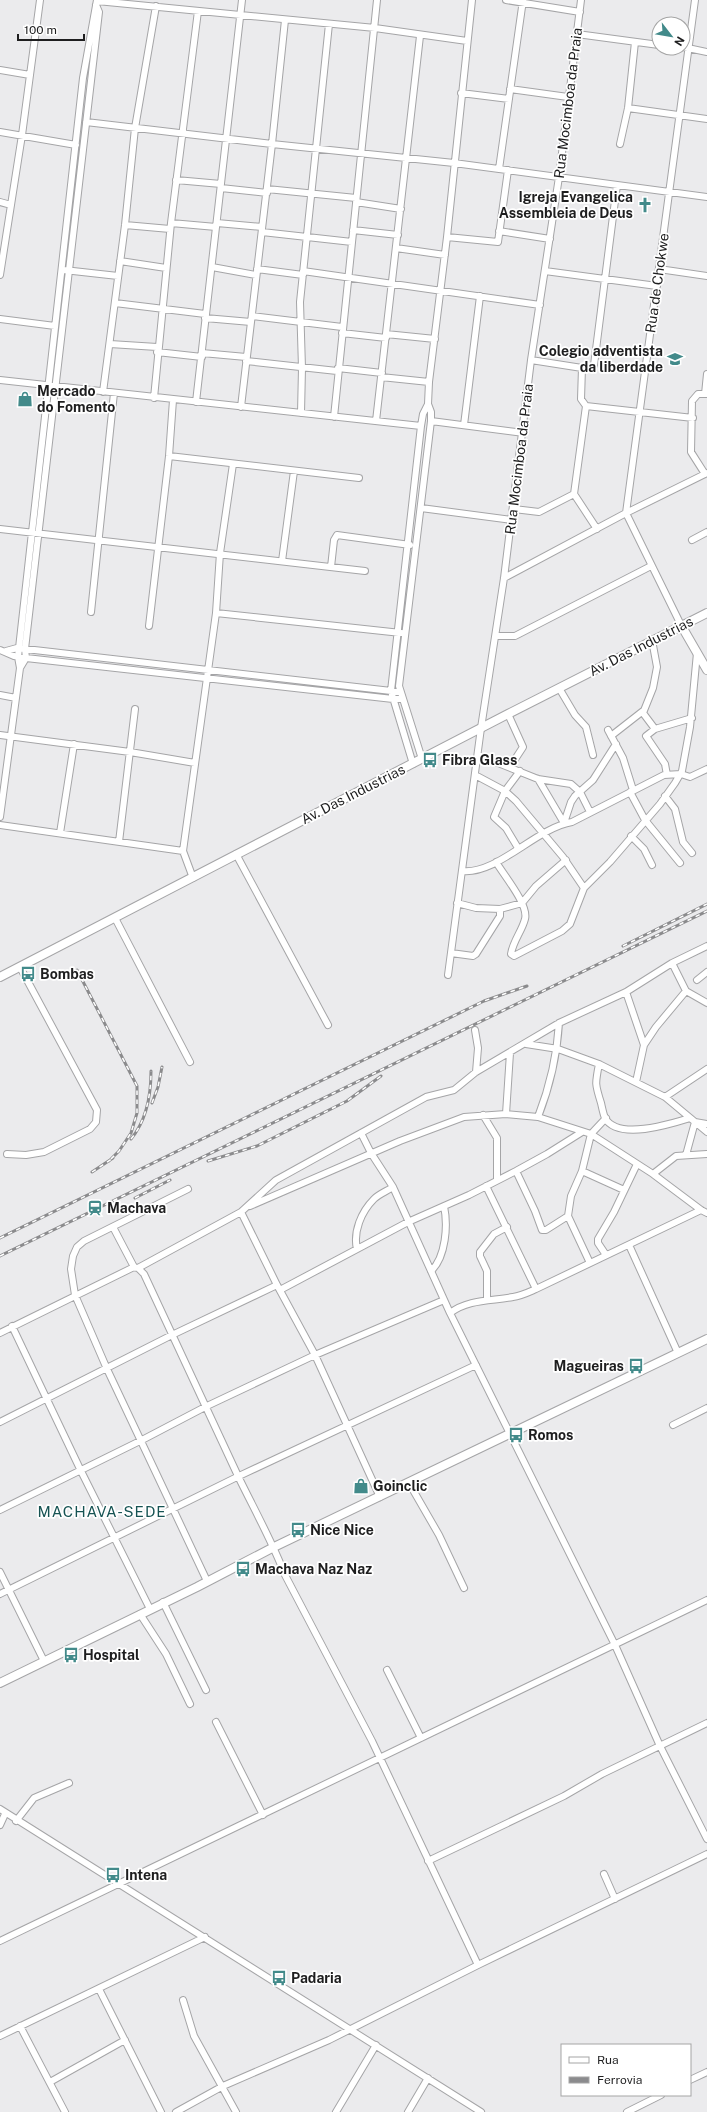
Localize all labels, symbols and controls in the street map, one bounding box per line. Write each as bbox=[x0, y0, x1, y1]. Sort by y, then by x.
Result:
scale bar bbox=[18, 16, 84, 42]
north arrow bbox=[651, 16, 691, 56]
text: 100 m bbox=[24, 23, 57, 37]
street label: Rua Mocimboa da Praia bbox=[551, 27, 585, 179]
text: N bbox=[672, 34, 687, 48]
place label: Igreja Evangelica Assembleia de Deus bbox=[499, 189, 633, 221]
church icon: Igreja Evangelica Assembleia de Deus bbox=[636, 196, 654, 214]
street label: Rua de Chokwe bbox=[642, 232, 672, 334]
place label: Colegio adventista da liberdade bbox=[539, 343, 663, 375]
school or university icon: Colegio adventista da liberdade bbox=[666, 350, 684, 368]
place label: Mercado do Fomento bbox=[37, 383, 115, 415]
street label: Rua Mocimboa da Praia bbox=[502, 383, 536, 535]
shop icon: Mercado do Fomento bbox=[16, 390, 34, 408]
street label: Av. Das Industrias bbox=[586, 613, 696, 679]
bus stop icon: Fibra Glass bbox=[421, 751, 439, 769]
place label: Fibra Glass bbox=[442, 752, 517, 768]
street label: Av. Das Industrias bbox=[298, 761, 408, 827]
bus stop icon: Bombas bbox=[19, 965, 37, 983]
place label: Bombas bbox=[40, 966, 94, 982]
station icon: Machava bbox=[86, 1199, 104, 1217]
place label: Machava bbox=[107, 1200, 166, 1216]
bus stop icon: Magueiras bbox=[627, 1357, 645, 1375]
place label: Magueiras bbox=[554, 1358, 624, 1374]
bus stop icon: Romos bbox=[507, 1426, 525, 1444]
place label: Romos bbox=[528, 1427, 574, 1443]
shop icon: Goinclic bbox=[352, 1477, 370, 1495]
place label: Goinclic bbox=[373, 1478, 428, 1494]
district label: MACHAVA-SEDE bbox=[37, 1503, 167, 1520]
bus stop icon: Nice Nice bbox=[289, 1521, 307, 1539]
place label: Nice Nice bbox=[310, 1522, 374, 1538]
bus stop icon: Machava Naz Naz bbox=[234, 1560, 252, 1578]
place label: Machava Naz Naz bbox=[255, 1561, 372, 1577]
bus stop icon: Hospital bbox=[62, 1646, 80, 1664]
place label: Hospital bbox=[83, 1647, 140, 1663]
bus stop icon: Intena bbox=[104, 1866, 122, 1884]
place label: Intena bbox=[125, 1867, 167, 1883]
bus stop icon: Padaria bbox=[270, 1969, 288, 1987]
place label: Padaria bbox=[291, 1970, 342, 1986]
legend bbox=[561, 2044, 691, 2096]
text: Rua bbox=[597, 2053, 619, 2067]
text: Ferrovia bbox=[597, 2073, 642, 2087]

